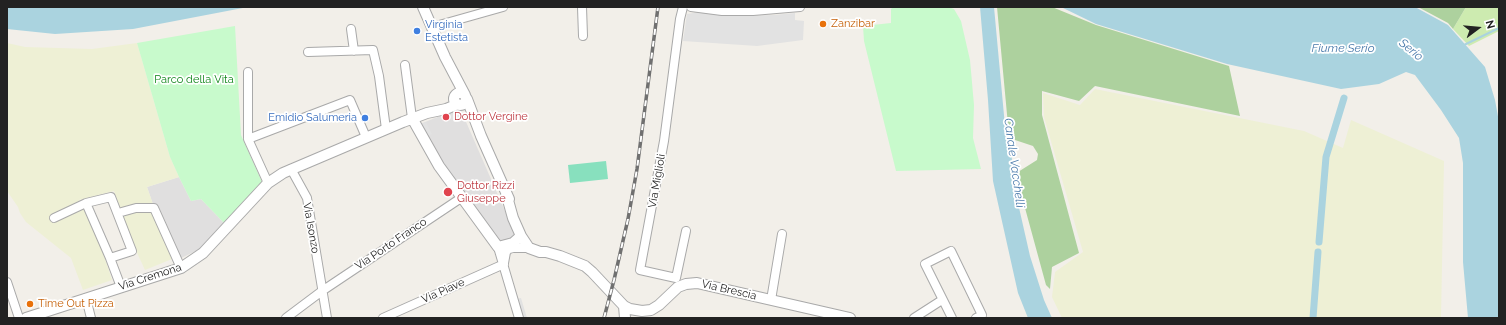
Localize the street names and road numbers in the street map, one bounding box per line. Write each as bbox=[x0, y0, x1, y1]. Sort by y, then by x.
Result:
street label: Via Miglioli bbox=[646, 153, 668, 209]
street label: Via Isonzo bbox=[300, 202, 322, 254]
street label: Via Porto Franco bbox=[353, 215, 429, 273]
street label: Via Cremona bbox=[117, 261, 183, 293]
street label: Via Piave bbox=[419, 276, 467, 306]
street label: Via Brescia bbox=[700, 277, 758, 303]

